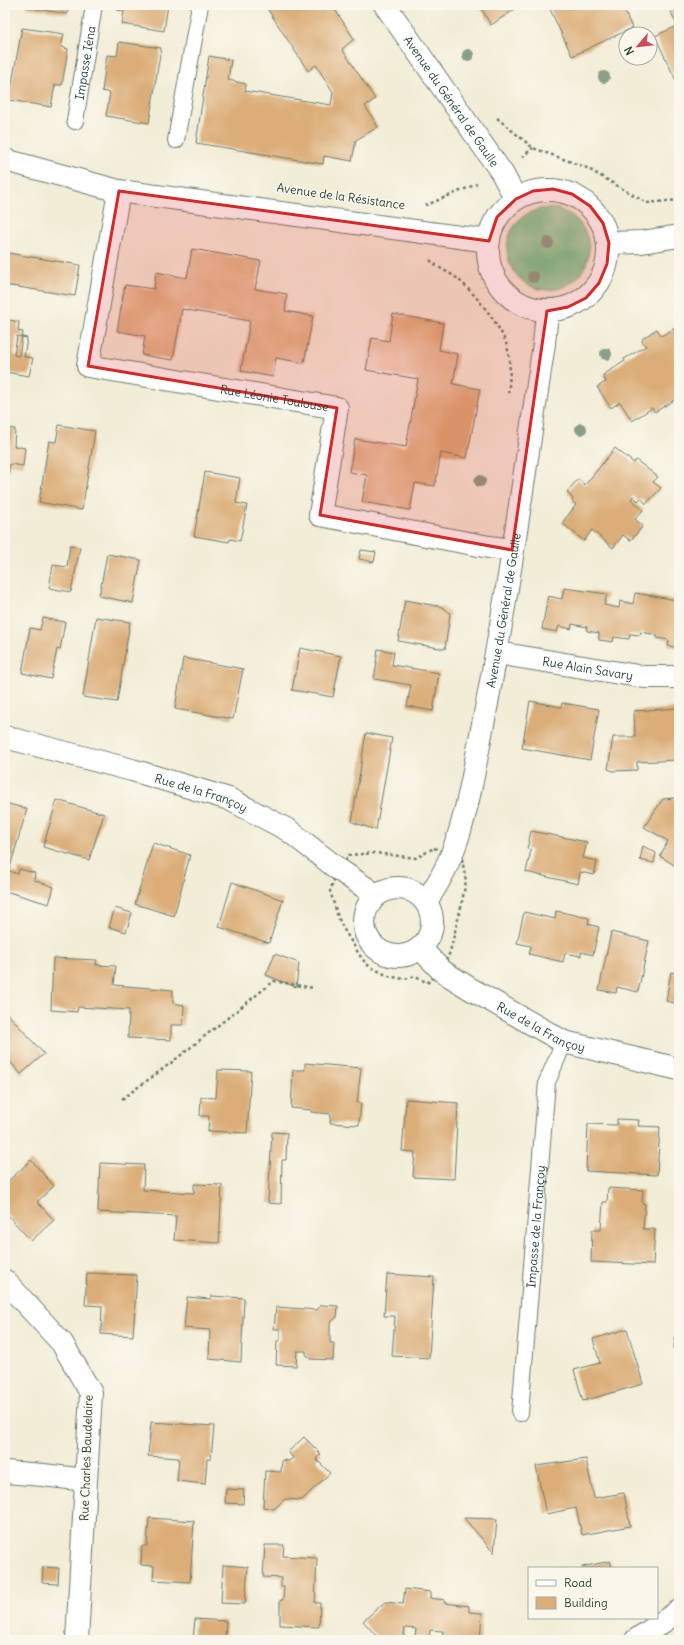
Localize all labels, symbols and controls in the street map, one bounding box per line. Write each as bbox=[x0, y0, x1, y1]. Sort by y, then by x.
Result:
street label: Impasse Iéna bbox=[71, 25, 98, 101]
north arrow bbox=[618, 26, 658, 66]
street label: Avenue du Général de Gaulle bbox=[401, 33, 503, 170]
text: N bbox=[621, 44, 637, 57]
street label: Avenue de la Résistance bbox=[276, 180, 406, 212]
street label: Rue Léonie Toulouse bbox=[219, 381, 330, 414]
street label: Avenue du Général de Gaulle bbox=[483, 532, 523, 689]
street label: Rue Alain Savary bbox=[541, 653, 634, 683]
street label: Rue de la Françoy bbox=[153, 770, 250, 815]
street label: Rue de la Françoy bbox=[495, 998, 587, 1054]
street label: Impasse de la Françoy bbox=[523, 1165, 548, 1288]
street label: Rue Charles Baudelaire bbox=[76, 1395, 96, 1521]
legend bbox=[528, 1567, 658, 1619]
text: Road bbox=[564, 1575, 592, 1590]
text: Building bbox=[564, 1595, 608, 1610]

